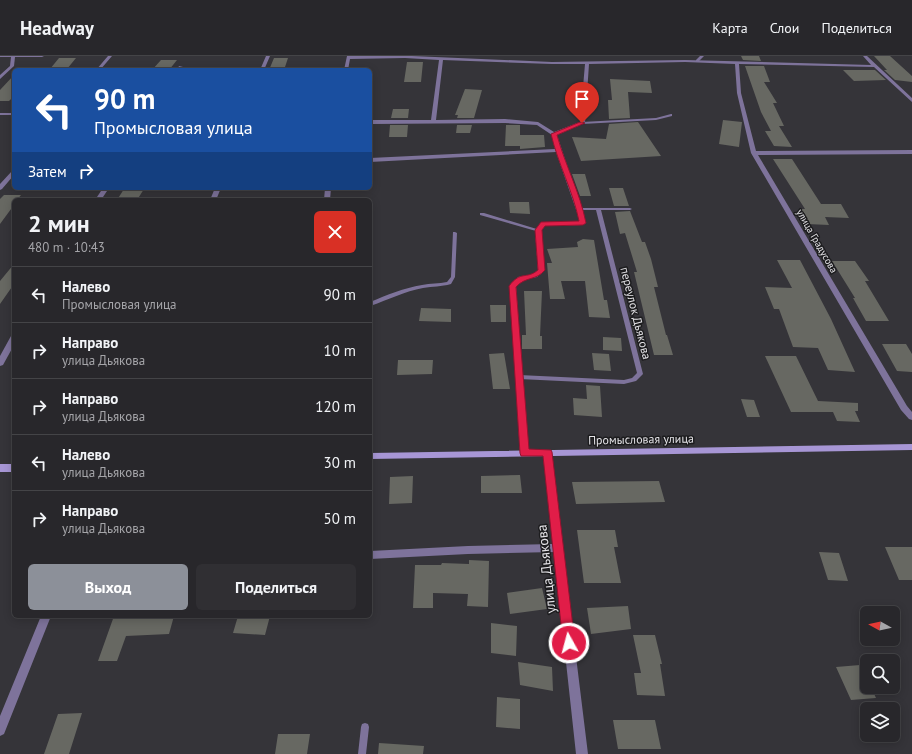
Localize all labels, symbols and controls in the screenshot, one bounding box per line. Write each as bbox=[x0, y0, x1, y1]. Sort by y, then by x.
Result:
text: Headway bbox=[20, 16, 94, 40]
text: Карта bbox=[712, 19, 748, 37]
text: Слои bbox=[770, 19, 799, 37]
text: Поделиться bbox=[821, 19, 892, 37]
text: 90 m bbox=[94, 80, 155, 117]
pin bbox=[565, 82, 599, 123]
icon: left bbox=[28, 84, 80, 136]
icon: arrive bbox=[571, 88, 593, 110]
text: Промысловая улица bbox=[94, 116, 253, 139]
icon: right bbox=[75, 160, 97, 182]
text: Затем bbox=[28, 162, 67, 181]
street label: улица Градусова bbox=[794, 207, 840, 275]
text: 2 мин bbox=[28, 208, 90, 239]
button: close bbox=[314, 211, 356, 253]
text: 480 m · 10:43 bbox=[28, 239, 105, 256]
street label: переулок Дьякова bbox=[617, 265, 655, 361]
text: Налево bbox=[62, 277, 110, 296]
icon: left bbox=[28, 284, 50, 306]
text: 90 m bbox=[323, 285, 356, 304]
text: Промысловая улица bbox=[62, 296, 177, 313]
text: Направо bbox=[62, 333, 118, 352]
icon: right bbox=[28, 340, 50, 362]
text: 10 m bbox=[323, 341, 356, 360]
text: улица Дьякова bbox=[62, 352, 145, 369]
text: Направо bbox=[62, 389, 118, 408]
icon: right bbox=[28, 396, 50, 418]
text: 120 m bbox=[315, 397, 356, 416]
text: улица Дьякова bbox=[62, 408, 145, 425]
street label: Промысловая улица bbox=[588, 431, 694, 447]
text: Налево bbox=[62, 445, 110, 464]
icon: left bbox=[28, 452, 50, 474]
text: 30 m bbox=[323, 453, 356, 472]
text: улица Дьякова bbox=[62, 464, 145, 481]
text: Направо bbox=[62, 501, 118, 520]
icon: right bbox=[28, 508, 50, 530]
text: 50 m bbox=[323, 509, 356, 528]
text: улица Дьякова bbox=[62, 520, 145, 537]
street label: улица Дьякова bbox=[532, 524, 560, 614]
button: Выход bbox=[28, 564, 188, 610]
button: Поделиться bbox=[196, 564, 356, 610]
north arrow bbox=[860, 606, 900, 646]
map controls bbox=[860, 606, 900, 742]
position arrow bbox=[548, 622, 590, 664]
button: search bbox=[860, 654, 900, 694]
button: layers bbox=[860, 702, 900, 742]

